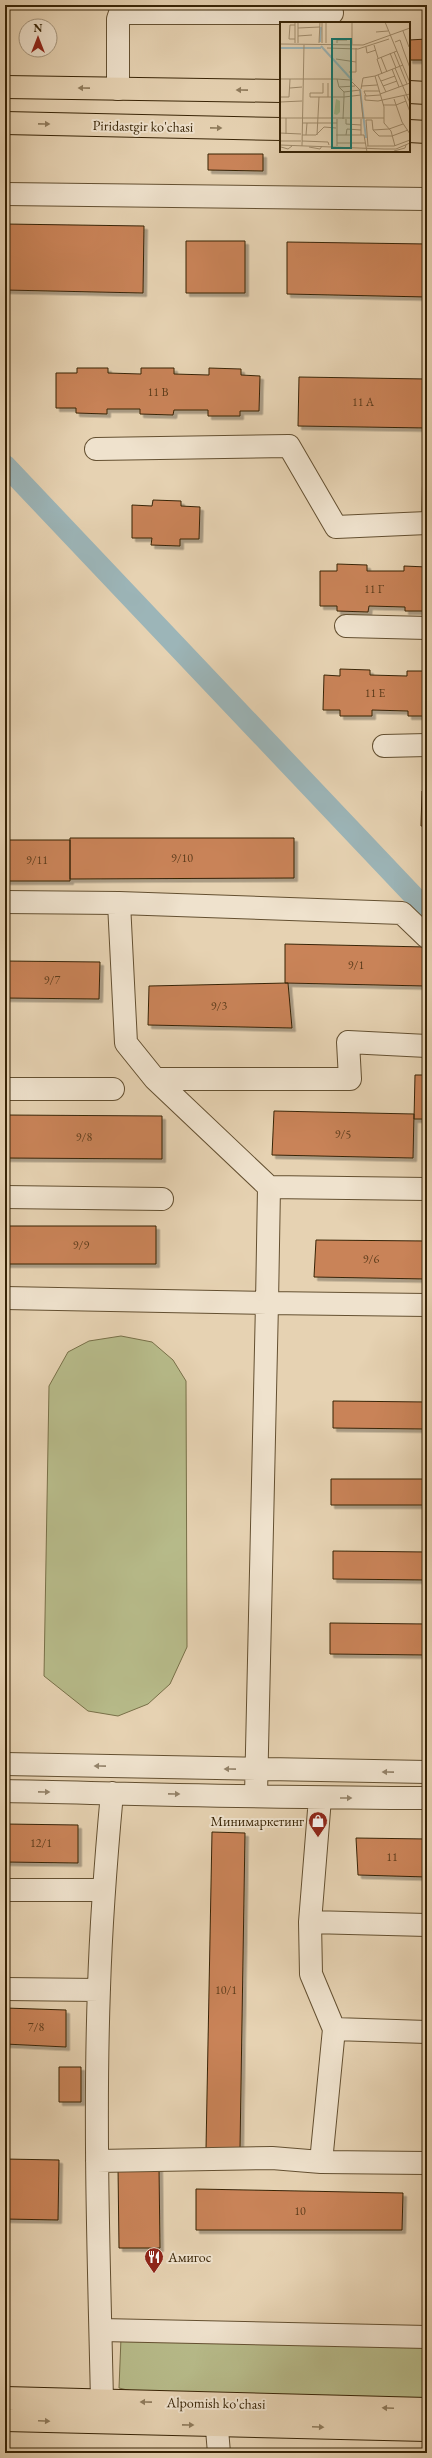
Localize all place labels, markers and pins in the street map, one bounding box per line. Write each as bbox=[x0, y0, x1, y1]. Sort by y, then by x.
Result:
shop icon: Минимаркетинг bbox=[307, 1810, 329, 1838]
place label: Минимаркетинг bbox=[210, 1812, 304, 1830]
restaurant icon: Амигос bbox=[143, 2246, 165, 2274]
place label: Амигос bbox=[167, 2248, 212, 2266]

